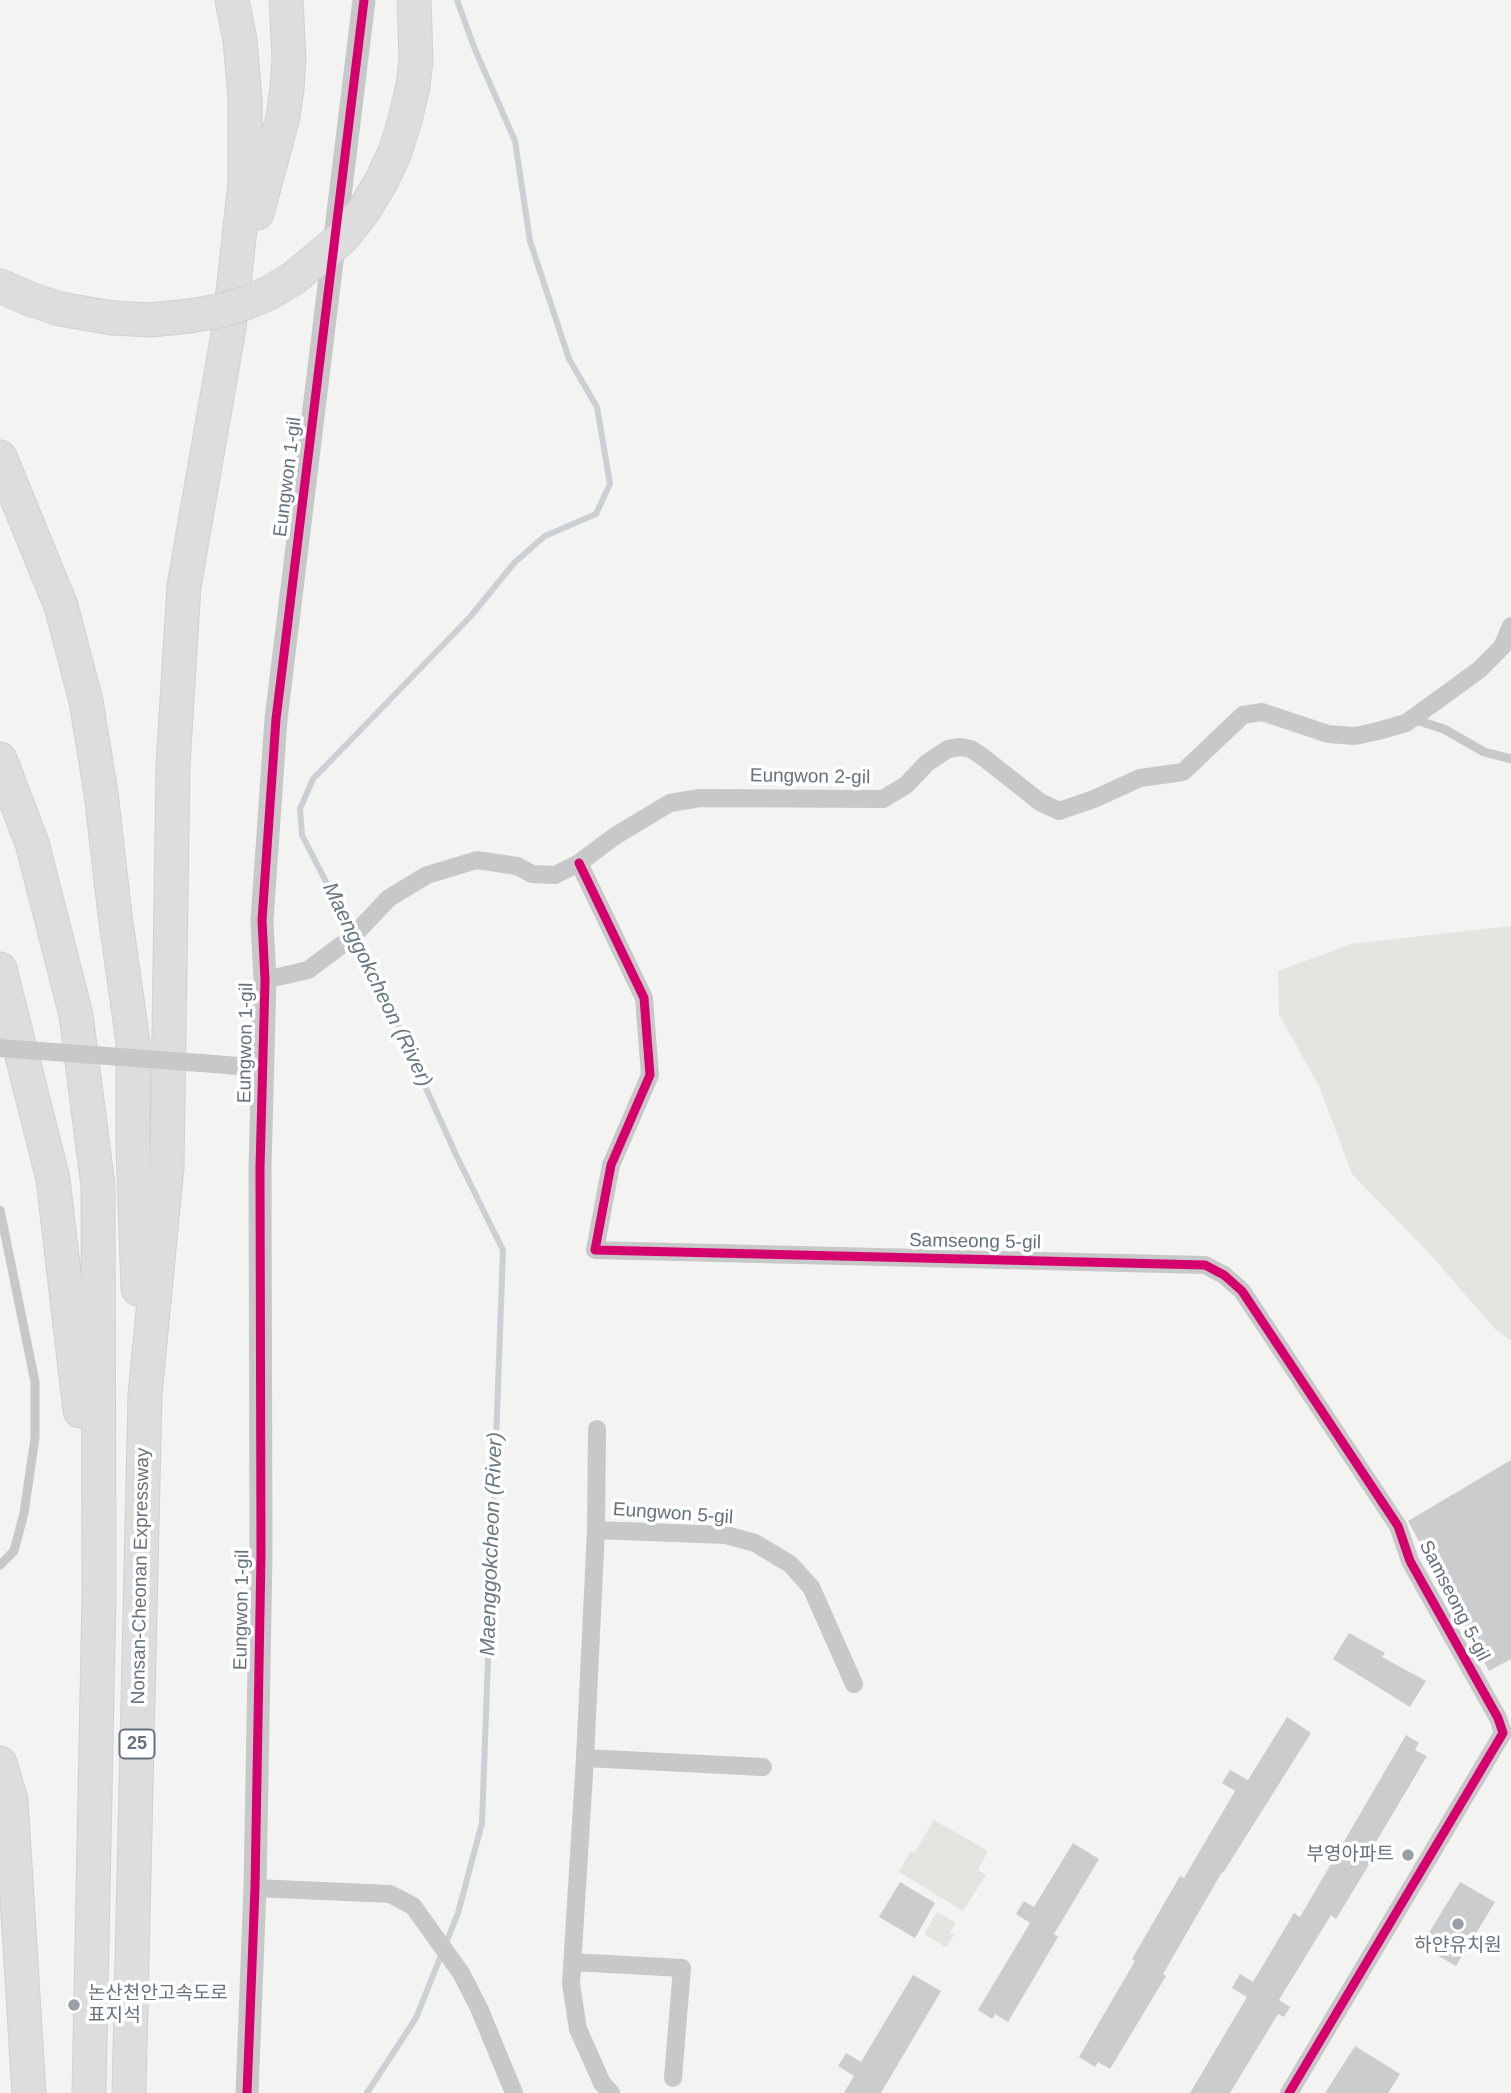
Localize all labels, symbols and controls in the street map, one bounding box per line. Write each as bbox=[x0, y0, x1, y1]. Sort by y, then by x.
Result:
street label: Eungwon 1-gil bbox=[269, 416, 307, 538]
street label: Eungwon 2-gil bbox=[750, 765, 870, 789]
water label: Maenggokcheon (River) bbox=[317, 879, 437, 1091]
street label: Eungwon 1-gil bbox=[234, 983, 258, 1103]
street label: Samseong 5-gil bbox=[909, 1229, 1041, 1255]
water label: Maenggokcheon (River) bbox=[475, 1432, 509, 1656]
street label: Nonsan-Cheonan Expressway bbox=[127, 1448, 155, 1704]
street label: Eungwon 5-gil bbox=[612, 1498, 734, 1530]
street label: Samseong 5-gil bbox=[1414, 1537, 1494, 1665]
street label: Eungwon 1-gil bbox=[230, 1550, 254, 1670]
road number: 25 bbox=[120, 1730, 154, 1758]
place label: 부영아파트 bbox=[1307, 1844, 1394, 1866]
marker: 부영아파트 bbox=[1400, 1847, 1416, 1863]
marker: 하얀유치원 bbox=[1450, 1916, 1466, 1932]
place label: 하얀유치원 bbox=[1414, 1935, 1502, 1957]
place label: 논산천안고속도로 표지석 bbox=[88, 1983, 228, 2027]
marker: 논산천안고속도로 표지석 bbox=[66, 1997, 82, 2013]

